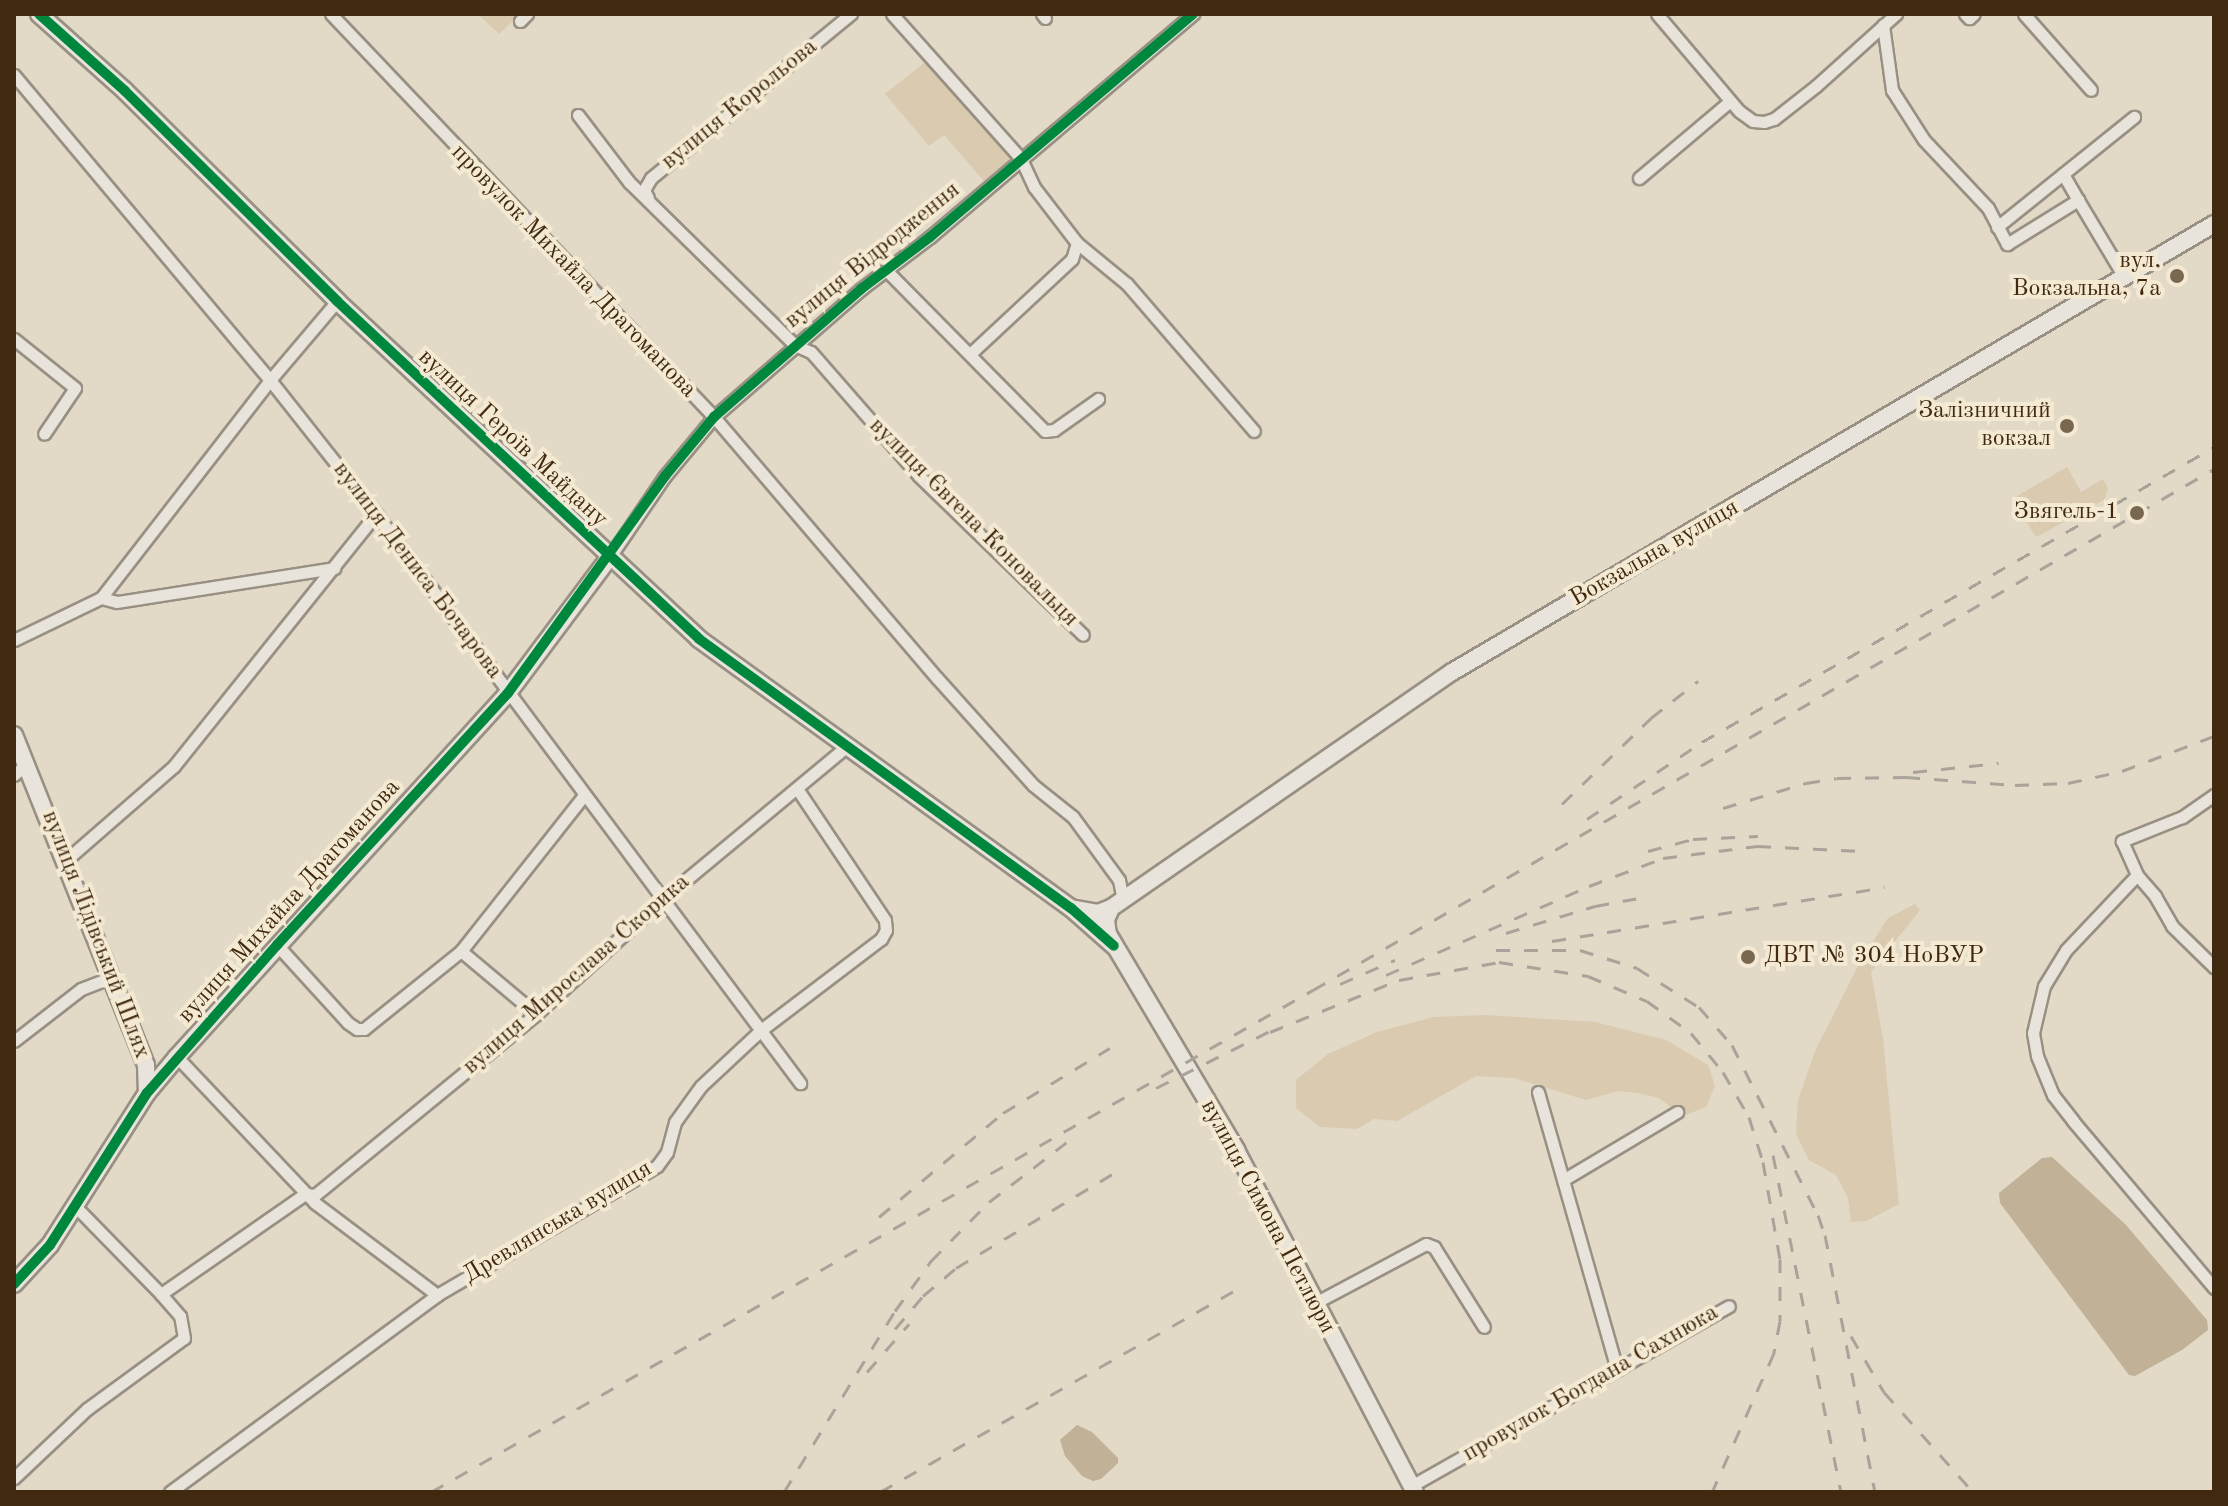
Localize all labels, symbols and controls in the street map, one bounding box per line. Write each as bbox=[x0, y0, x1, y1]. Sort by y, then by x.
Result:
street label: вулиця Корольова bbox=[656, 33, 824, 177]
street label: провулок Михайла Драгоманова bbox=[444, 139, 702, 405]
street label: вулиця Відродження bbox=[779, 176, 967, 336]
place label: вул. Вокзальна, 7а bbox=[2012, 248, 2161, 304]
marker: вул. Вокзальна, 7а bbox=[2168, 267, 2186, 285]
street label: вулиця Героїв Майдану bbox=[411, 344, 613, 534]
place label: Залізничний вокзал bbox=[1918, 398, 2051, 454]
street label: вулиця Євгена Коновальця bbox=[862, 412, 1084, 634]
marker: Залізничний вокзал bbox=[2058, 417, 2076, 435]
street label: вулиця Дениса Бочарова bbox=[326, 457, 508, 685]
street label: Вокзальна вулиця bbox=[1565, 494, 1745, 614]
place label: Звягель-1 bbox=[2014, 499, 2119, 527]
marker: Звягель-1 bbox=[2126, 502, 2148, 524]
street label: вулиця Михайла Драгоманова bbox=[173, 774, 407, 1030]
street label: вулиця Лідівський Шлях bbox=[34, 807, 156, 1063]
street label: вулиця Мирослава Скорика bbox=[458, 869, 696, 1081]
place label: ДВТ № 304 НоВУР bbox=[1764, 943, 1984, 971]
marker: ДВТ № 304 НоВУР bbox=[1739, 948, 1757, 966]
street label: вулиця Симона Петлюри bbox=[1193, 1095, 1341, 1339]
street label: Древлянська вулиця bbox=[458, 1155, 658, 1291]
street label: провулок Богдана Сахнюка bbox=[1458, 1299, 1724, 1469]

